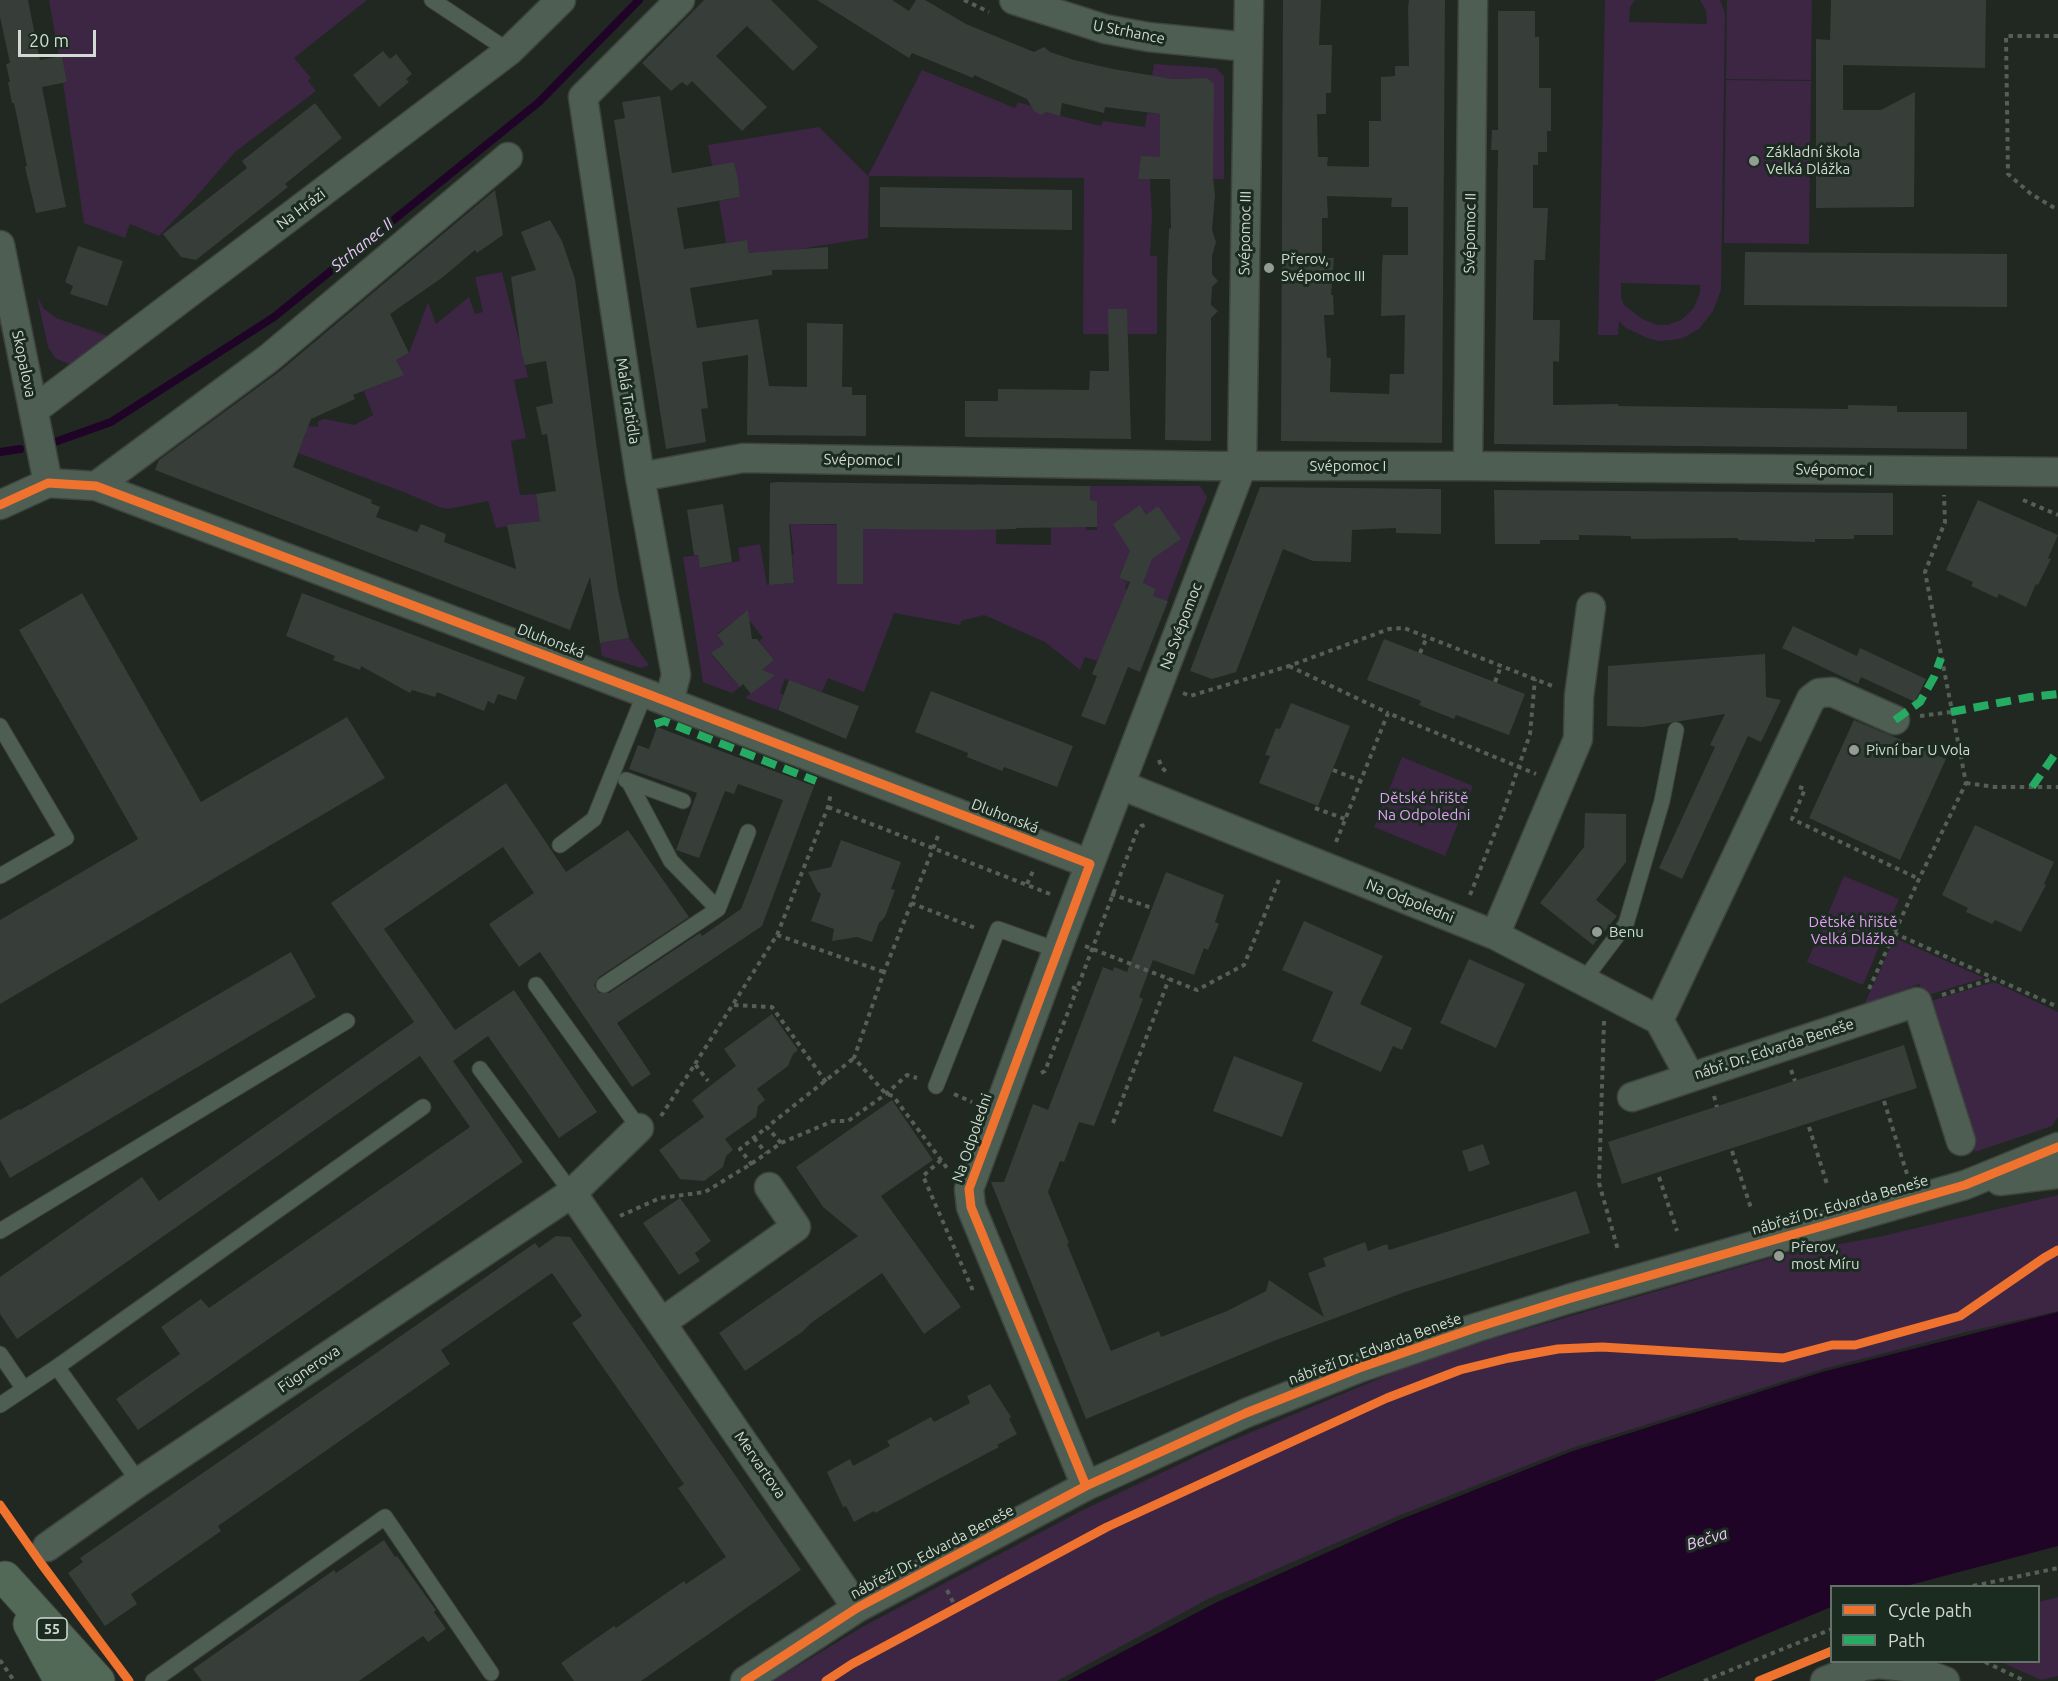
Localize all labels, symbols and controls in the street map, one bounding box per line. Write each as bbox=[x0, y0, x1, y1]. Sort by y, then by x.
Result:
street label: U Strhance bbox=[1091, 16, 1167, 48]
scale bar bbox=[21, 18, 99, 56]
text: 20 m bbox=[29, 30, 69, 50]
place label: Základní škola Velká Dlážka bbox=[1766, 143, 1860, 178]
marker: Základní škola Velká Dlážka bbox=[1747, 154, 1761, 168]
street label: Na Hrázi bbox=[273, 185, 329, 233]
street label: Svépomoc III bbox=[1235, 191, 1255, 275]
street label: Svépomoc II bbox=[1460, 193, 1480, 273]
water label: Strhanec II bbox=[327, 214, 397, 276]
place label: Přerov, Svépomoc III bbox=[1281, 250, 1365, 285]
marker: Přerov, Svépomoc III bbox=[1262, 261, 1276, 275]
street label: Skopalova bbox=[8, 329, 40, 399]
street label: Malá Tratidla bbox=[612, 357, 644, 445]
street label: Svépomoc I bbox=[823, 450, 901, 470]
street label: Svépomoc I bbox=[1310, 457, 1386, 475]
street label: Svépomoc I bbox=[1795, 460, 1873, 480]
street label: Na Svépomoc bbox=[1156, 580, 1206, 672]
street label: Dluhonská bbox=[515, 620, 587, 662]
place label: Pivní bar U Vola bbox=[1866, 741, 1970, 759]
marker: Pivní bar U Vola bbox=[1847, 743, 1861, 757]
park label: Dětské hřiště Na Odpoledni bbox=[1377, 789, 1471, 824]
street label: Dluhonská bbox=[969, 795, 1041, 837]
street label: Na Odpoledni bbox=[1364, 875, 1456, 927]
park label: Dětské hřiště Velká Dlážka bbox=[1809, 913, 1897, 948]
place label: Benu bbox=[1609, 923, 1644, 941]
marker: Benu bbox=[1590, 925, 1604, 939]
street label: nábř. Dr. Edvarda Beneše bbox=[1692, 1015, 1856, 1083]
street label: Na Odpoledni bbox=[948, 1091, 996, 1185]
street label: nábřeží Dr. Edvarda Beneše bbox=[1750, 1171, 1930, 1239]
place label: Přerov, most Míru bbox=[1791, 1238, 1859, 1273]
marker: Přerov, most Míru bbox=[1772, 1249, 1786, 1263]
street label: nábřeží Dr. Edvarda Beneše bbox=[1286, 1309, 1464, 1389]
street label: Fügnerova bbox=[274, 1342, 344, 1396]
street label: Mervartova bbox=[730, 1428, 790, 1502]
street label: nábřeží Dr. Edvarda Beneše bbox=[847, 1501, 1017, 1603]
water label: Bečva bbox=[1684, 1524, 1730, 1554]
legend bbox=[1830, 1585, 2040, 1663]
text: Cycle path bbox=[1888, 1600, 1972, 1620]
road number: 55 bbox=[37, 1618, 67, 1640]
text: Path bbox=[1888, 1630, 1925, 1650]

